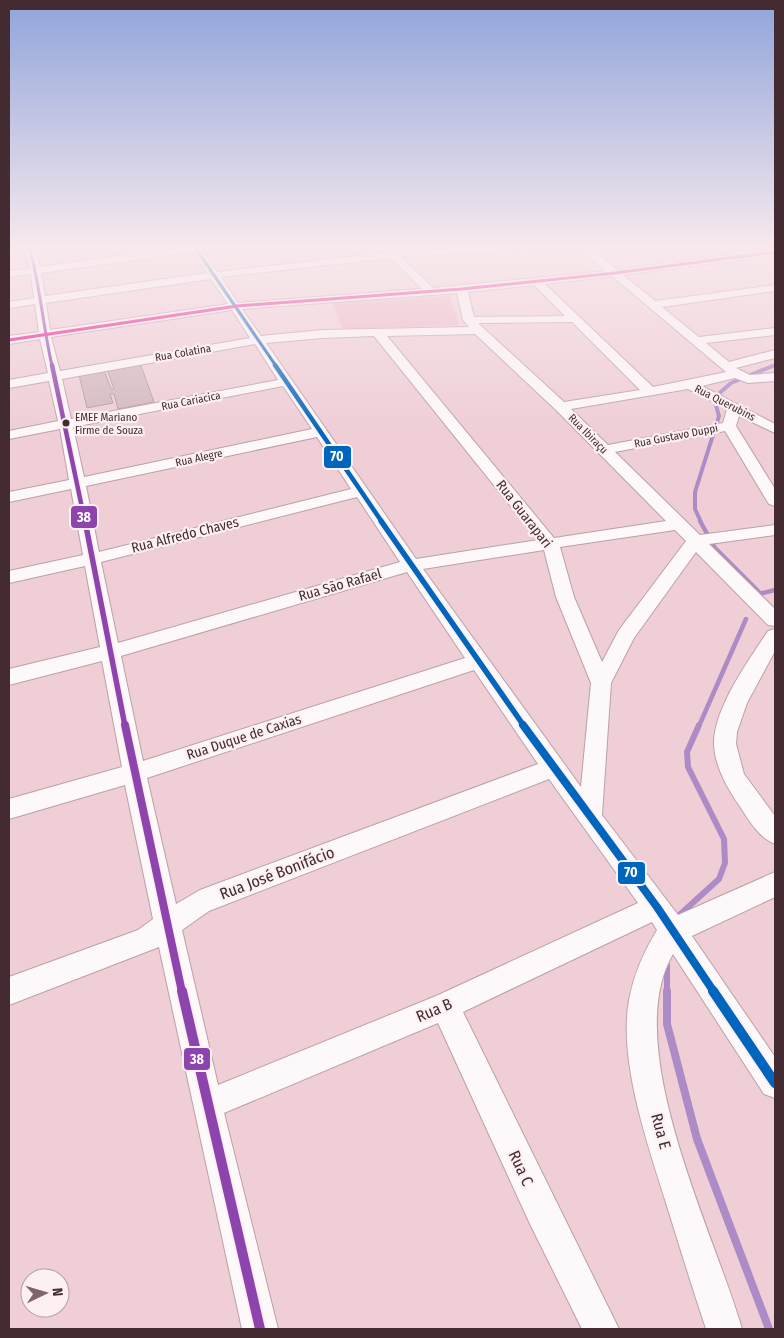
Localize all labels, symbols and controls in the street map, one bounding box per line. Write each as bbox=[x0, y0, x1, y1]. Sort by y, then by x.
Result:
street label: Rua Colatina bbox=[154, 342, 212, 364]
street label: Rua Querubins bbox=[692, 382, 758, 424]
street label: Rua Cariacica bbox=[160, 389, 222, 413]
place label: EMEF Mariano Firme de Souza bbox=[75, 411, 143, 437]
street label: Rua Ibiraçu bbox=[566, 412, 610, 456]
marker: EMEF Mariano Firme de Souza bbox=[61, 418, 71, 428]
street label: Rua Gustavo Duppi bbox=[633, 421, 719, 450]
line badge: 70 bbox=[323, 445, 352, 469]
street label: Rua Alegre bbox=[174, 447, 224, 469]
text: 70 bbox=[330, 448, 344, 465]
street label: Rua Guarapari bbox=[492, 477, 556, 551]
line badge: 38 bbox=[70, 505, 98, 529]
text: 38 bbox=[76, 509, 92, 526]
street label: Rua Alfredo Chaves bbox=[130, 513, 240, 557]
street label: Rua São Rafael bbox=[297, 565, 384, 605]
street label: Rua Duque de Caxias bbox=[185, 710, 303, 764]
street label: Rua José Bonifácio bbox=[217, 842, 337, 904]
line badge: 70 bbox=[617, 861, 646, 885]
text: 70 bbox=[624, 864, 638, 881]
street label: Rua B bbox=[413, 994, 455, 1026]
line badge: 38 bbox=[183, 1047, 211, 1071]
text: 38 bbox=[189, 1051, 205, 1068]
street label: Rua E bbox=[647, 1111, 675, 1151]
street label: Rua C bbox=[505, 1147, 537, 1189]
north arrow bbox=[20, 1268, 70, 1318]
text: N bbox=[49, 1287, 66, 1297]

